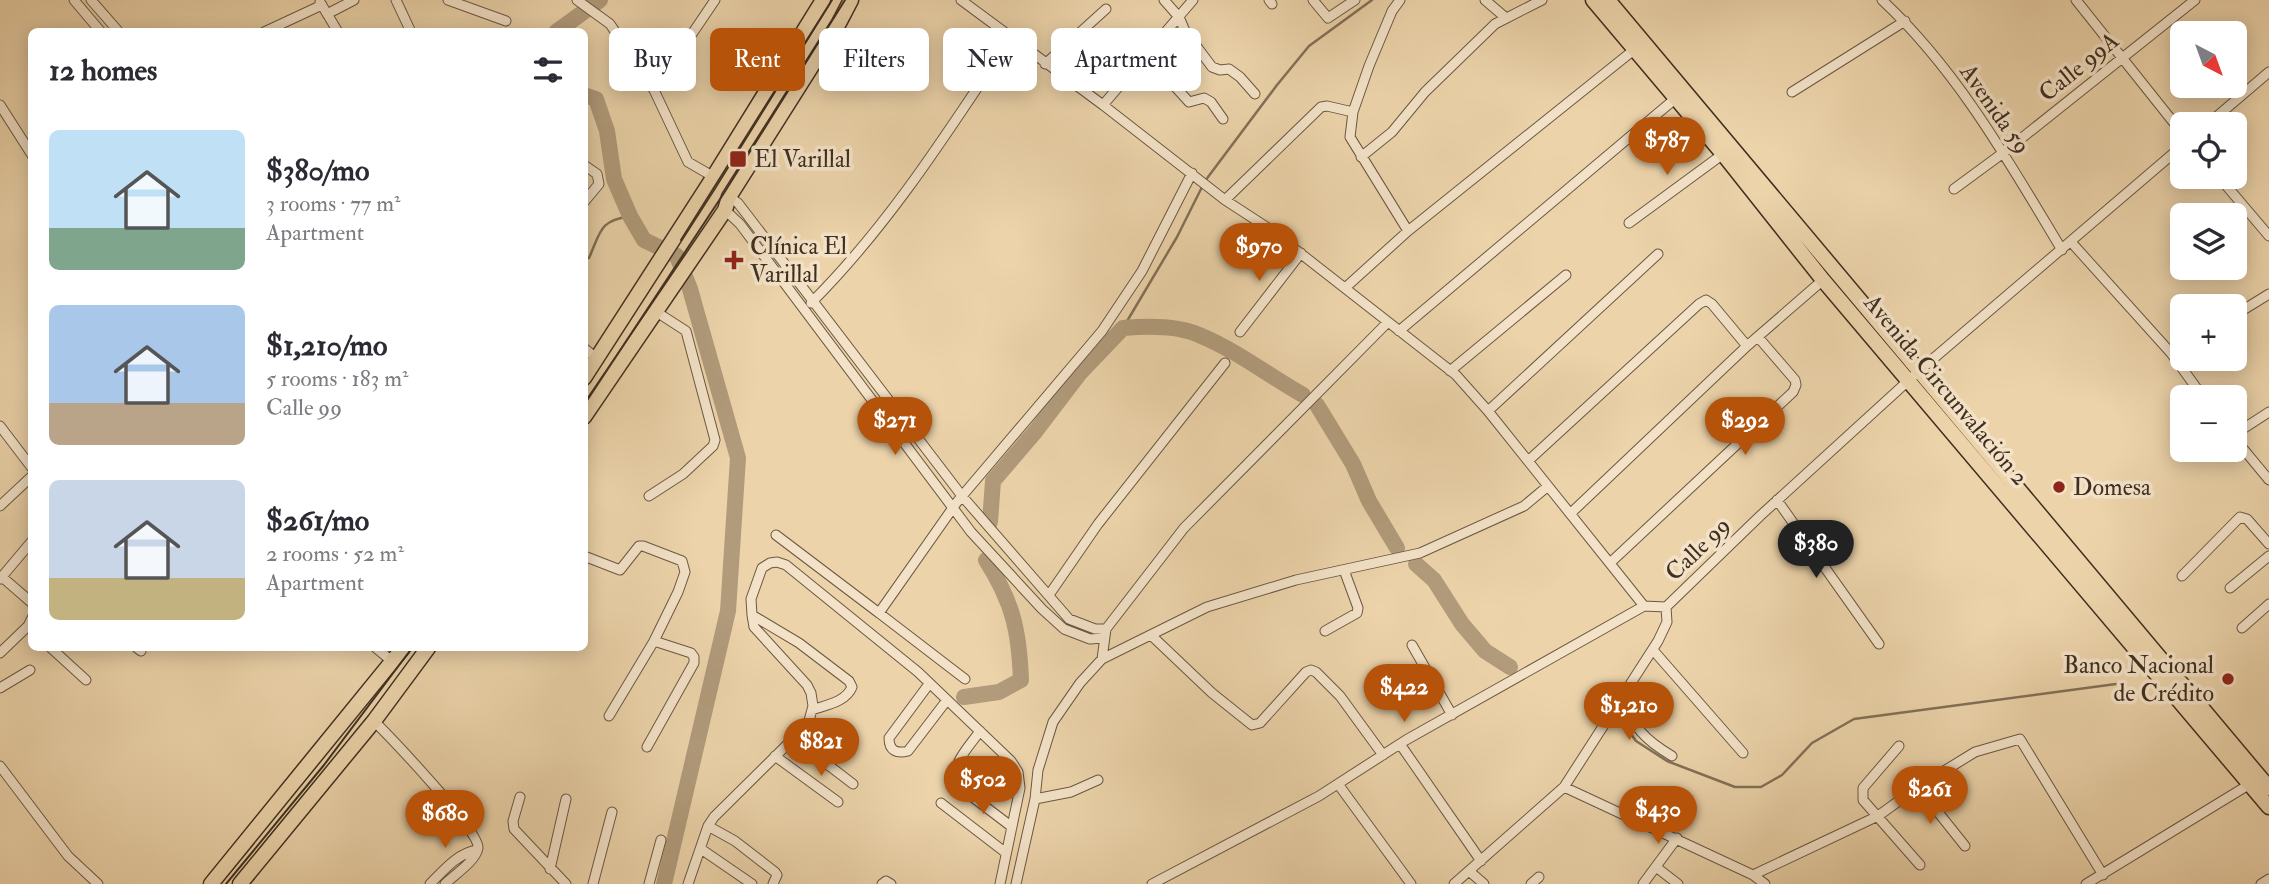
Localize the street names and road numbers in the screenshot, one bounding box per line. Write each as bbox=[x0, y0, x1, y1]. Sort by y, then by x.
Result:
street label: Calle 99A bbox=[2033, 25, 2125, 109]
street label: Avenida 59 bbox=[1952, 57, 2037, 160]
street label: Avenida Circunvalación 2 bbox=[1856, 287, 2035, 492]
street label: Calle 99 bbox=[1659, 510, 1737, 588]

